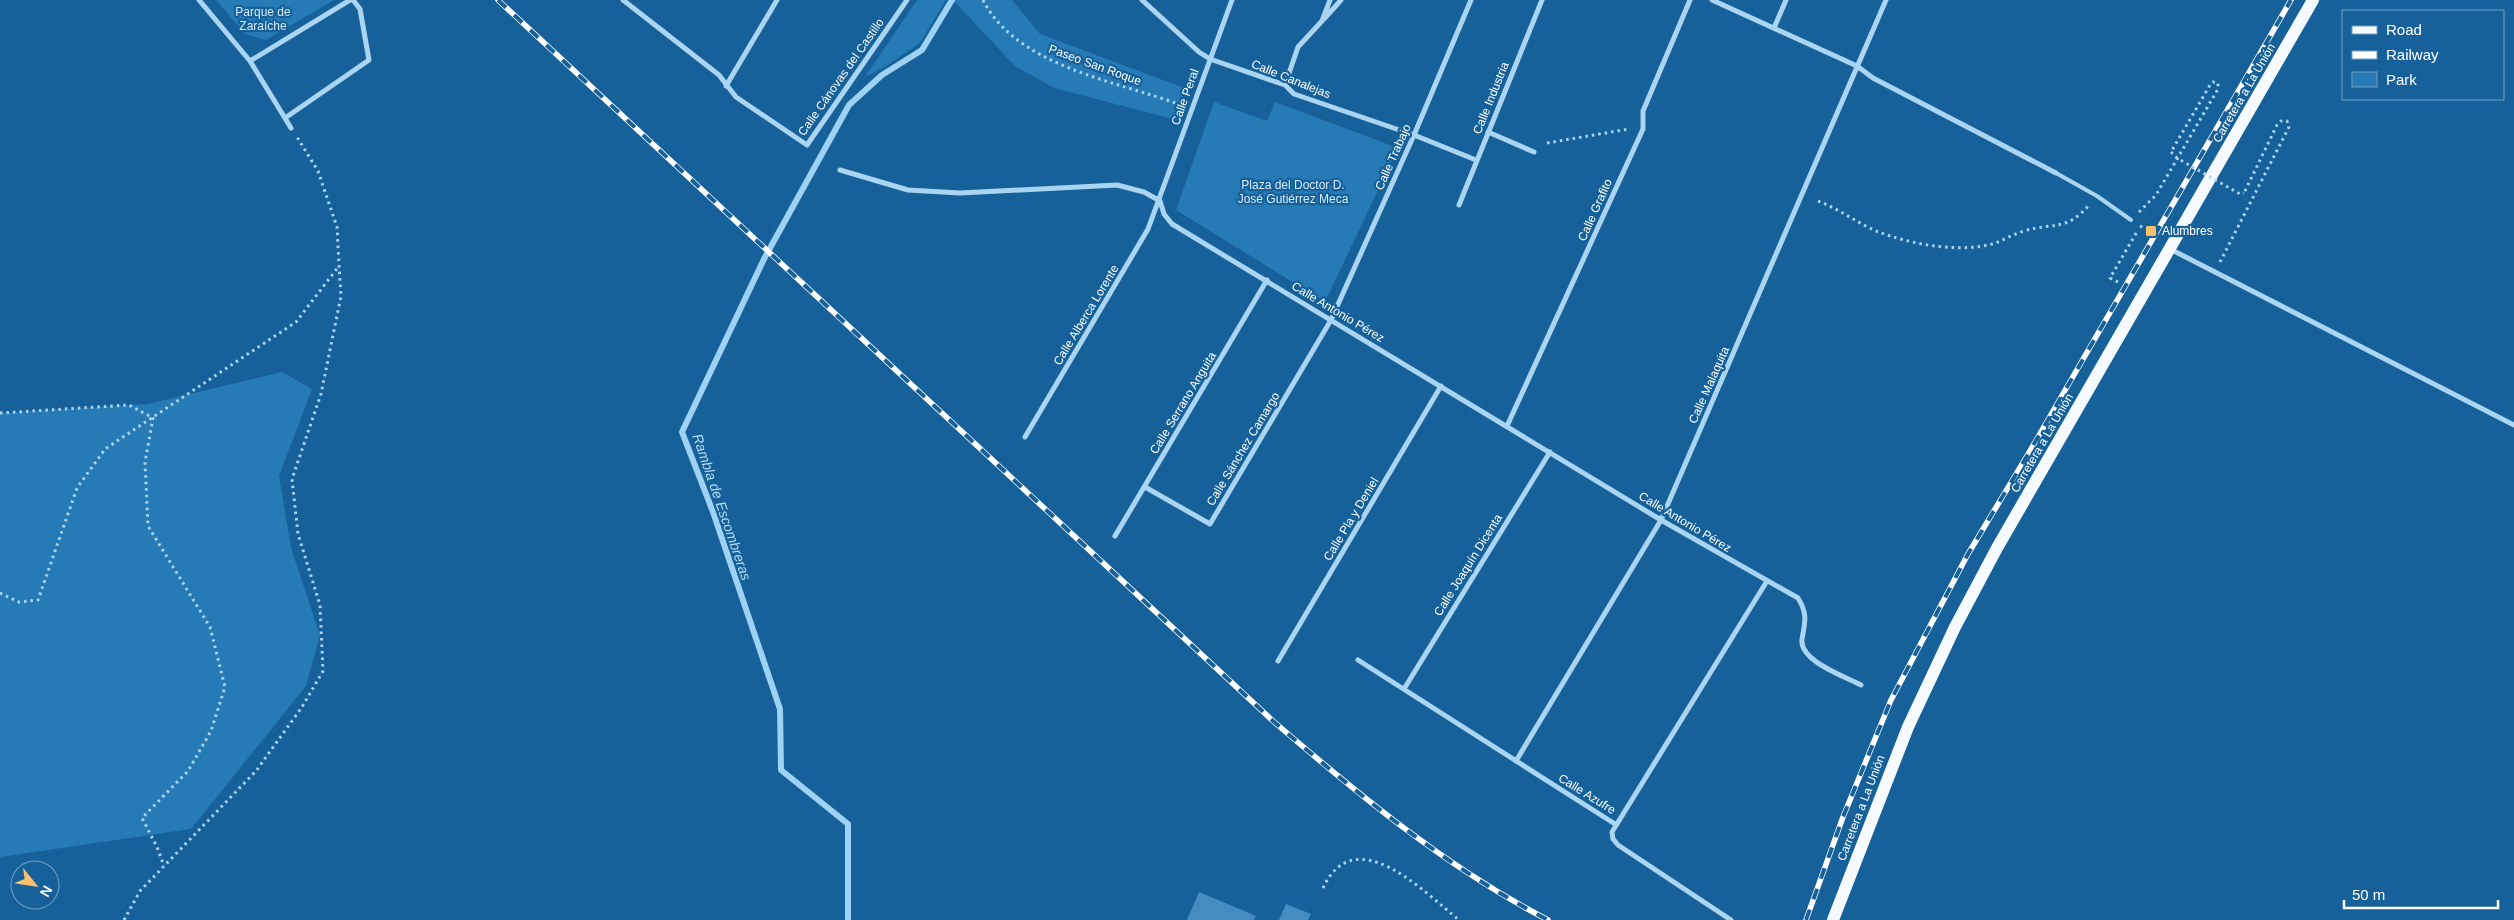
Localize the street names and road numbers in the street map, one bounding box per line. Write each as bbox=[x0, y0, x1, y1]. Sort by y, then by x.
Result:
street label: Calle Cánovas del Castillo bbox=[795, 15, 887, 138]
street label: Carretera a La Unión bbox=[2210, 41, 2278, 145]
street label: Paseo San Roque bbox=[1047, 42, 1143, 88]
street label: Calle Canalejas bbox=[1249, 57, 1333, 101]
street label: Calle Industria bbox=[1470, 60, 1512, 136]
street label: Calle Peral bbox=[1168, 67, 1202, 127]
street label: Calle Trabajo bbox=[1372, 122, 1414, 192]
street label: Calle Grafito bbox=[1575, 176, 1615, 243]
street label: Calle Alberca Lorente bbox=[1050, 262, 1122, 368]
street label: Calle Antonio Pérez bbox=[1289, 279, 1387, 345]
street label: Calle Malaquita bbox=[1686, 344, 1732, 426]
street label: Calle Serrano Anguita bbox=[1147, 349, 1219, 457]
street label: Calle Sánchez Camargo bbox=[1204, 389, 1283, 508]
street label: Carretera a La Unión bbox=[2008, 391, 2076, 495]
street label: Calle Pla y Deniel bbox=[1321, 475, 1381, 563]
street label: Calle Antonio Pérez bbox=[1636, 489, 1734, 555]
street label: Calle Joaquín Dicenta bbox=[1431, 511, 1505, 618]
street label: Carretera a La Unión bbox=[1834, 753, 1888, 863]
street label: Calle Azufre bbox=[1556, 771, 1618, 817]

